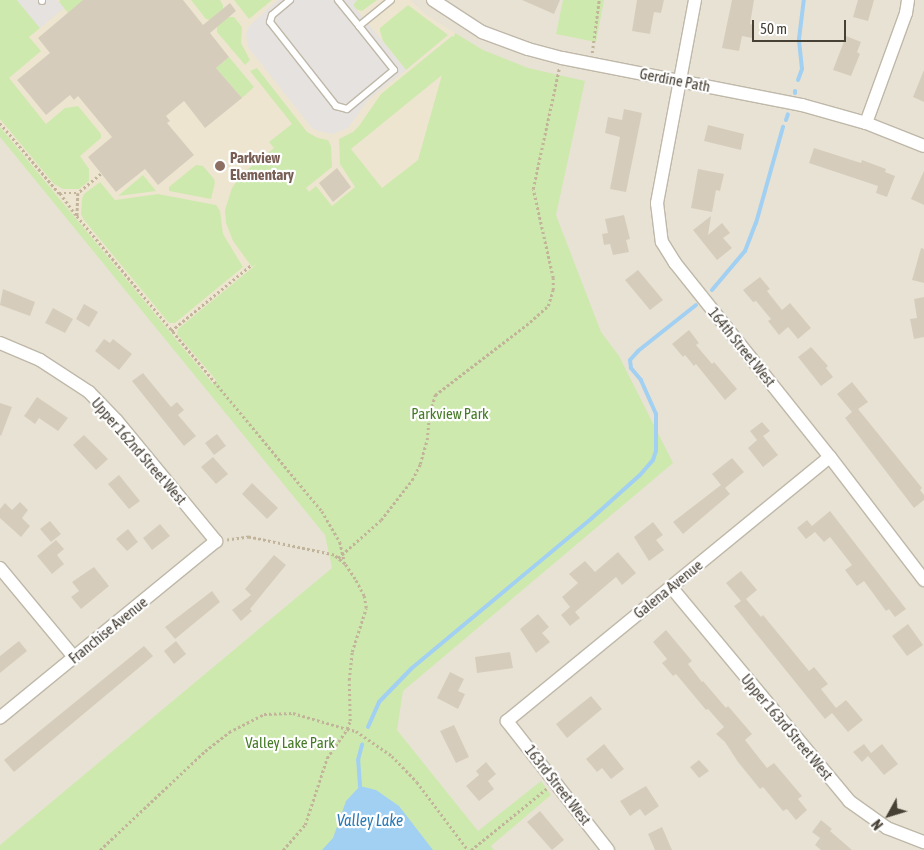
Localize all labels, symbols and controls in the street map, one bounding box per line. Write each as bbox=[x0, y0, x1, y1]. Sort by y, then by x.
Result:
scale bar bbox=[754, 10, 848, 42]
text: 50 m bbox=[760, 20, 787, 37]
street label: Gerdine Path bbox=[638, 64, 712, 96]
place label: Parkview Elementary bbox=[230, 148, 294, 183]
marker: Parkview Elementary bbox=[214, 160, 226, 172]
street label: 164th Street West bbox=[705, 304, 779, 390]
street label: Upper 162nd Street West bbox=[88, 394, 190, 508]
park label: Parkview Park bbox=[411, 405, 489, 423]
street label: Galena Avenue bbox=[630, 556, 706, 622]
street label: Franchise Avenue bbox=[65, 593, 151, 667]
street label: Upper 163rd Street West bbox=[737, 670, 837, 784]
park label: Valley Lake Park bbox=[245, 734, 335, 752]
street label: 163rd Street West bbox=[521, 741, 595, 829]
north arrow bbox=[864, 790, 914, 840]
water label: Valley Lake bbox=[337, 810, 403, 830]
text: N bbox=[869, 816, 886, 833]

